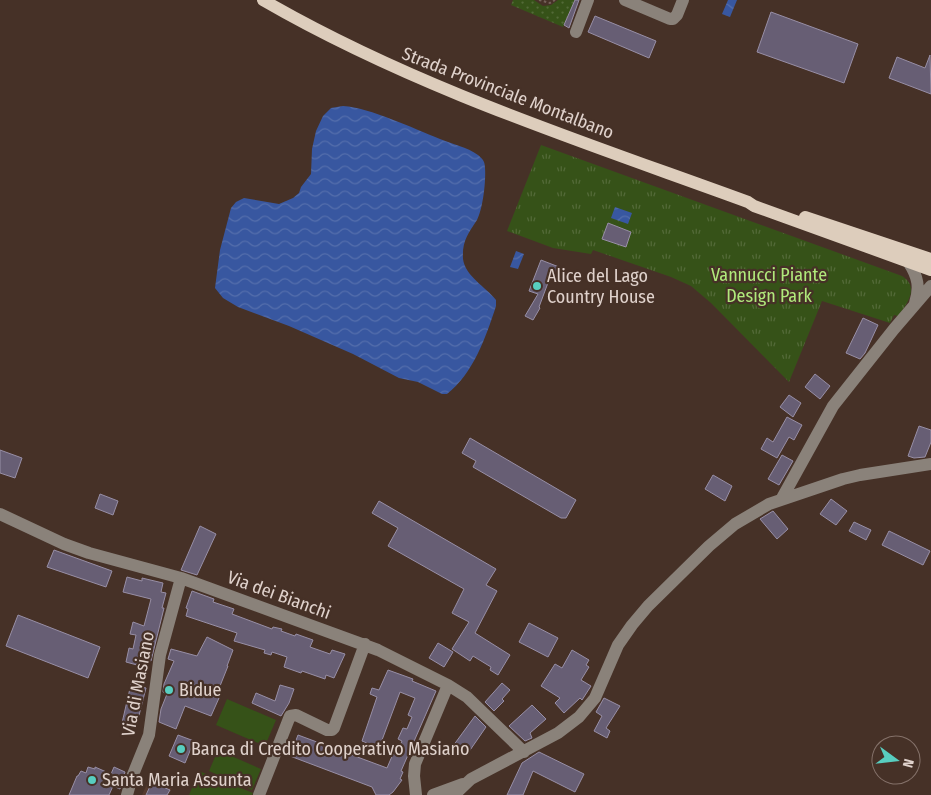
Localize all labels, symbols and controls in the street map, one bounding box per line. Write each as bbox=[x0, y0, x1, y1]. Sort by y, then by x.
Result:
street label: Strada Provinciale Montalbano bbox=[399, 42, 617, 144]
park label: Vannucci Piante Design Park bbox=[711, 264, 827, 307]
place label: Alice del Lago Country House bbox=[547, 265, 655, 308]
marker: Alice del Lago Country House bbox=[531, 280, 543, 292]
street label: Via dei Bianchi bbox=[224, 566, 334, 624]
street label: Via di Masiano bbox=[117, 630, 159, 738]
place label: Bidue bbox=[179, 679, 221, 701]
marker: Bidue bbox=[163, 684, 175, 696]
north arrow bbox=[871, 735, 921, 785]
place label: Banca di Credito Cooperativo Masiano bbox=[191, 738, 469, 760]
marker: Banca di Credito Cooperativo Masiano bbox=[175, 743, 187, 755]
text: N bbox=[899, 757, 917, 769]
place label: Santa Maria Assunta bbox=[102, 769, 252, 791]
marker: Santa Maria Assunta bbox=[86, 774, 98, 786]

